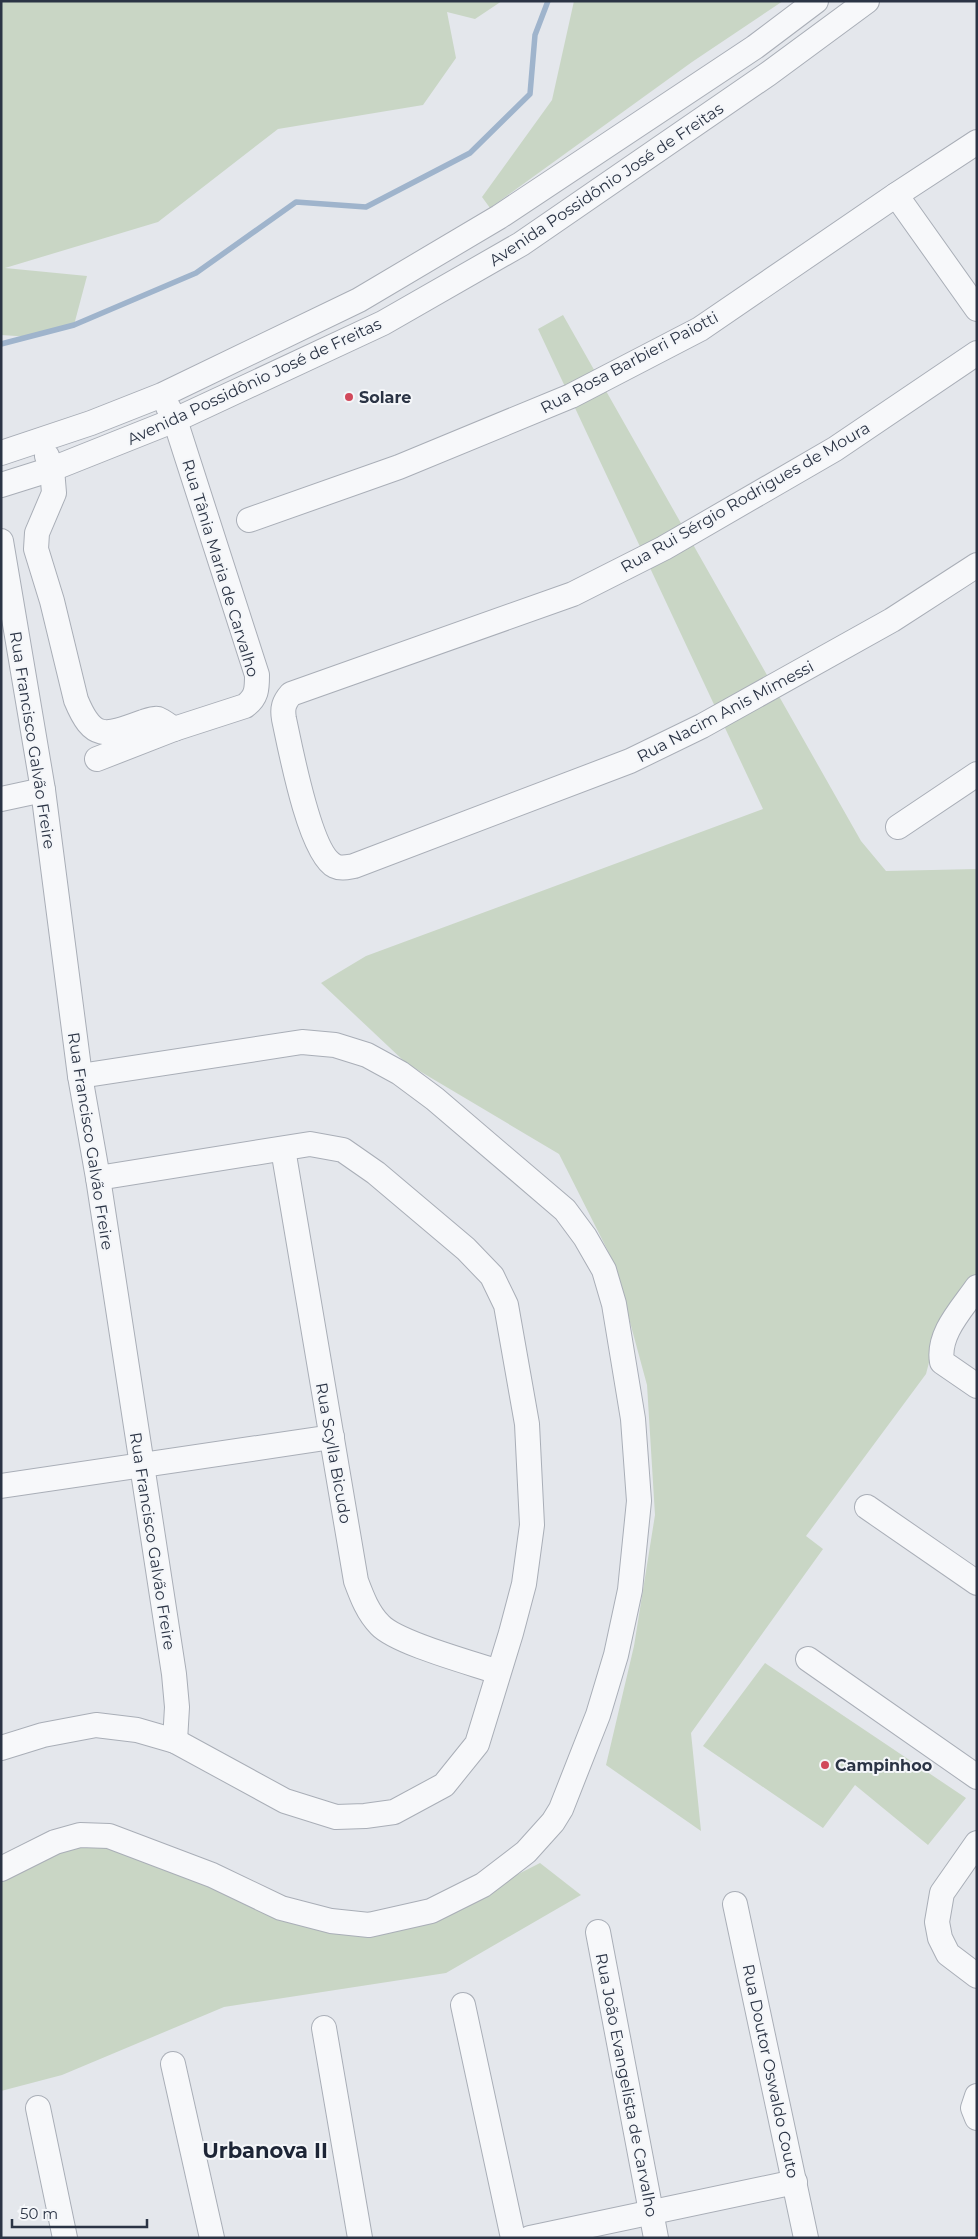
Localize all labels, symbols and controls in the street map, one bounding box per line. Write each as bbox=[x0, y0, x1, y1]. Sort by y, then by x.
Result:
street label: Avenida Possidônio José de Freitas bbox=[486, 99, 727, 270]
street label: Rua Rosa Barbieri Paiotti bbox=[537, 307, 721, 417]
street label: Avenida Possidônio José de Freitas bbox=[124, 314, 384, 449]
place label: Solare bbox=[359, 388, 411, 407]
marker: Solare bbox=[343, 391, 355, 403]
street label: Rua Rui Sérgio Rodrigues de Moura bbox=[617, 418, 873, 577]
street label: Rua Tânia Maria de Carvalho bbox=[178, 457, 263, 679]
street label: Rua Francisco Galvão Freire bbox=[6, 630, 59, 850]
street label: Rua Nacim Anis Mimessi bbox=[634, 657, 817, 766]
street label: Rua Francisco Galvão Freire bbox=[64, 1031, 117, 1251]
street label: Rua Scylla Bicudo bbox=[312, 1381, 355, 1525]
street label: Rua Francisco Galvão Freire bbox=[126, 1431, 179, 1651]
place label: Campinhoo bbox=[835, 1756, 932, 1775]
marker: Campinhoo bbox=[819, 1759, 831, 1771]
street label: Rua João Evangelista de Carvalho bbox=[592, 1951, 661, 2219]
street label: Rua Doutor Oswaldo Couto bbox=[739, 1962, 803, 2180]
district label: Urbanova II bbox=[202, 2138, 328, 2163]
scale bar bbox=[12, 2196, 148, 2228]
text: 50 m bbox=[20, 2204, 58, 2223]

